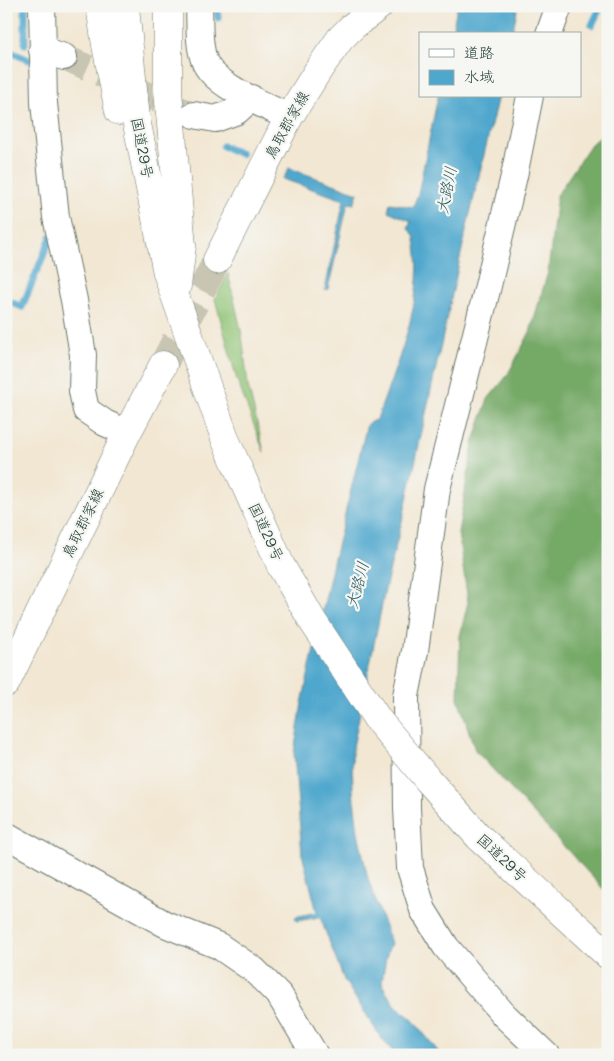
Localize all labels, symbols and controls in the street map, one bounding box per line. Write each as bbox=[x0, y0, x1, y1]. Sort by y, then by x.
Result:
legend bbox=[419, 32, 582, 98]
text: 道路 bbox=[464, 42, 494, 62]
text: 水域 bbox=[464, 66, 494, 86]
street label: 鳥取郡家線 bbox=[259, 87, 313, 162]
street label: 国道29号 bbox=[127, 115, 159, 180]
water label: 大路川 bbox=[431, 164, 460, 215]
street label: 鳥取郡家線 bbox=[57, 484, 108, 561]
street label: 国道29号 bbox=[245, 499, 289, 564]
water label: 大路川 bbox=[340, 559, 373, 611]
street label: 国道29号 bbox=[473, 829, 532, 886]

